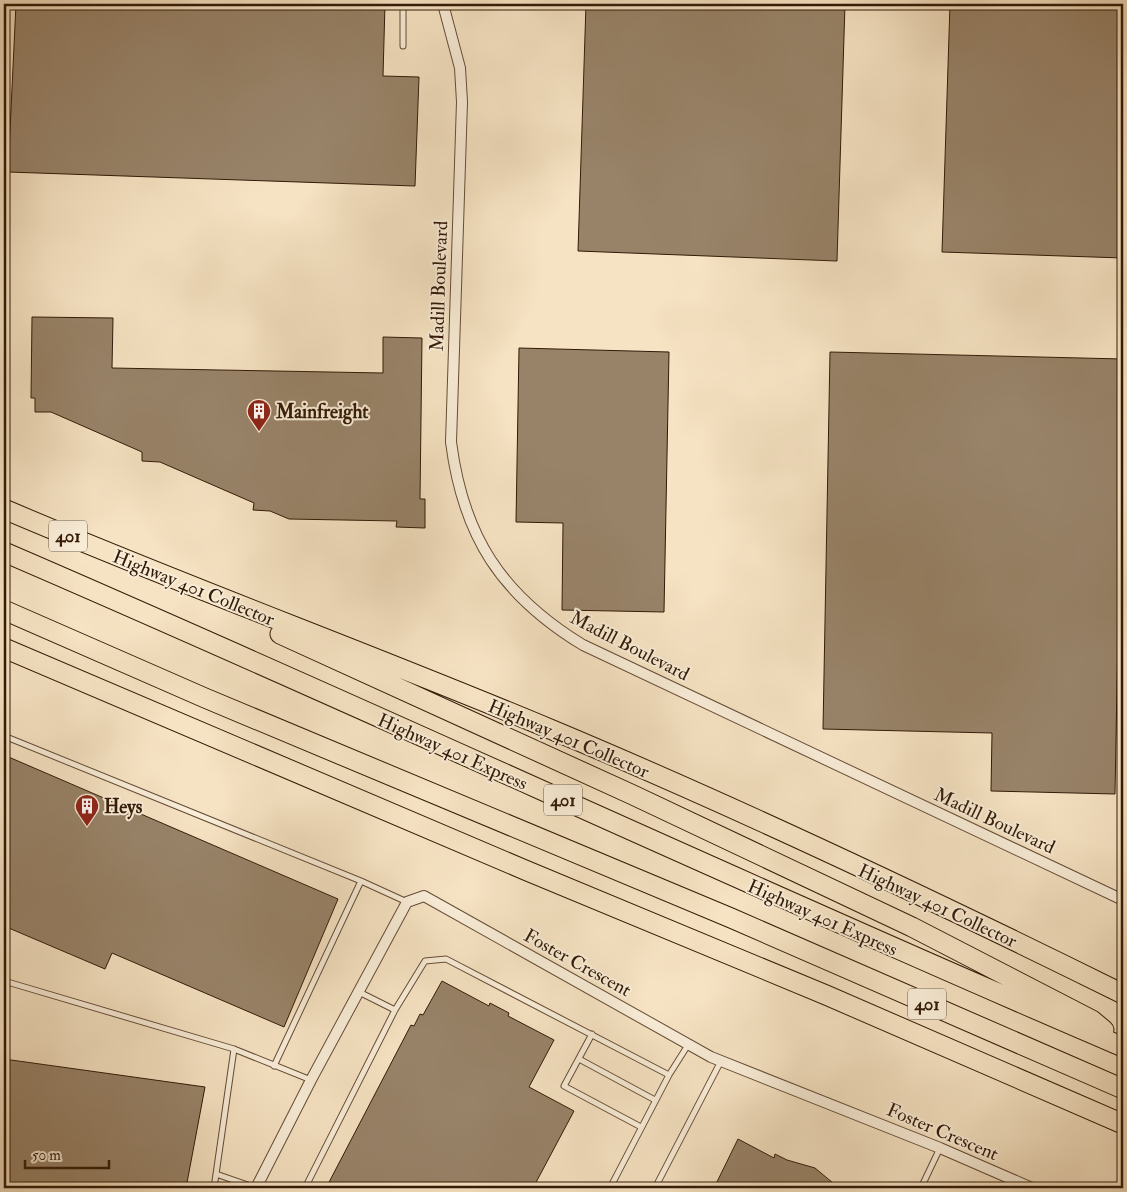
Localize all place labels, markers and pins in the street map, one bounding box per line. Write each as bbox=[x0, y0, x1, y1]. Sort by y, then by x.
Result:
building icon: Mainfreight bbox=[246, 398, 272, 432]
place label: Mainfreight bbox=[275, 400, 369, 425]
building icon: Heys bbox=[74, 793, 100, 827]
place label: Heys bbox=[104, 795, 143, 820]

